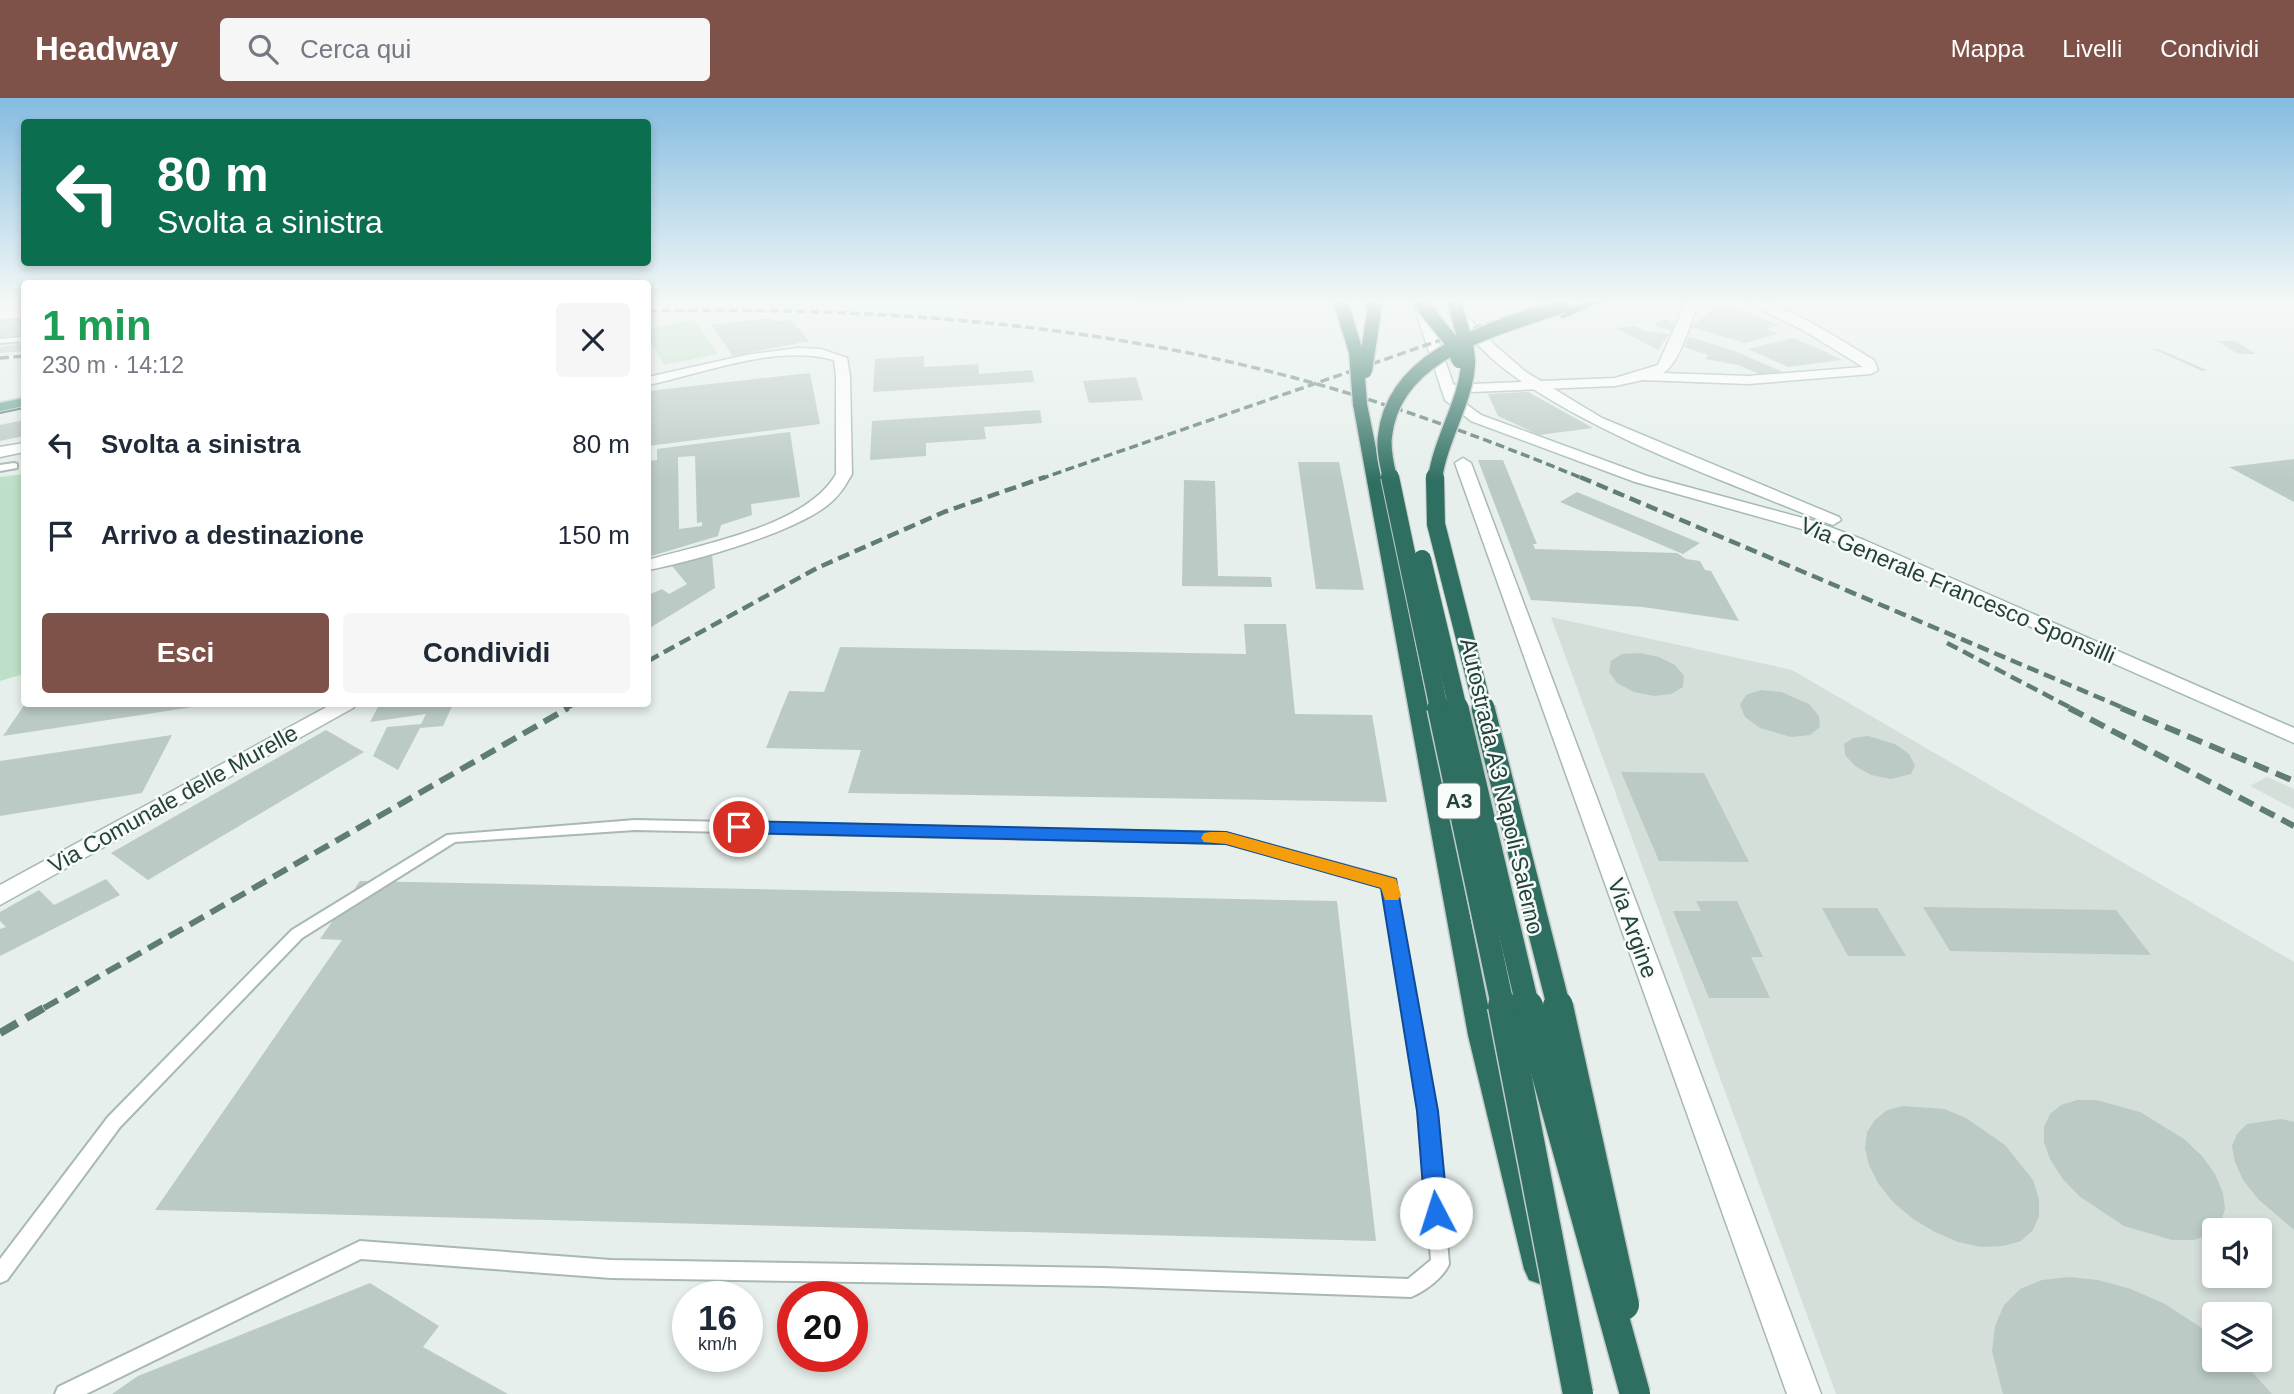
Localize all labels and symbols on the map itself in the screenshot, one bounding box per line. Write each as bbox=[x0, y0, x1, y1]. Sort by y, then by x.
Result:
street label: Via Generale Francesco Sponsilli bbox=[1797, 512, 2119, 668]
street label: Autostrada A3 Napoli-Salerno bbox=[1454, 635, 1550, 937]
street label: Via Comunale delle Murelle bbox=[44, 720, 302, 878]
road number: A3 bbox=[1438, 784, 1480, 818]
pin bbox=[709, 797, 769, 857]
street label: Via Argine bbox=[1603, 874, 1663, 982]
position arrow bbox=[1399, 1176, 1473, 1250]
speed limit sign: 20 bbox=[777, 1281, 868, 1372]

